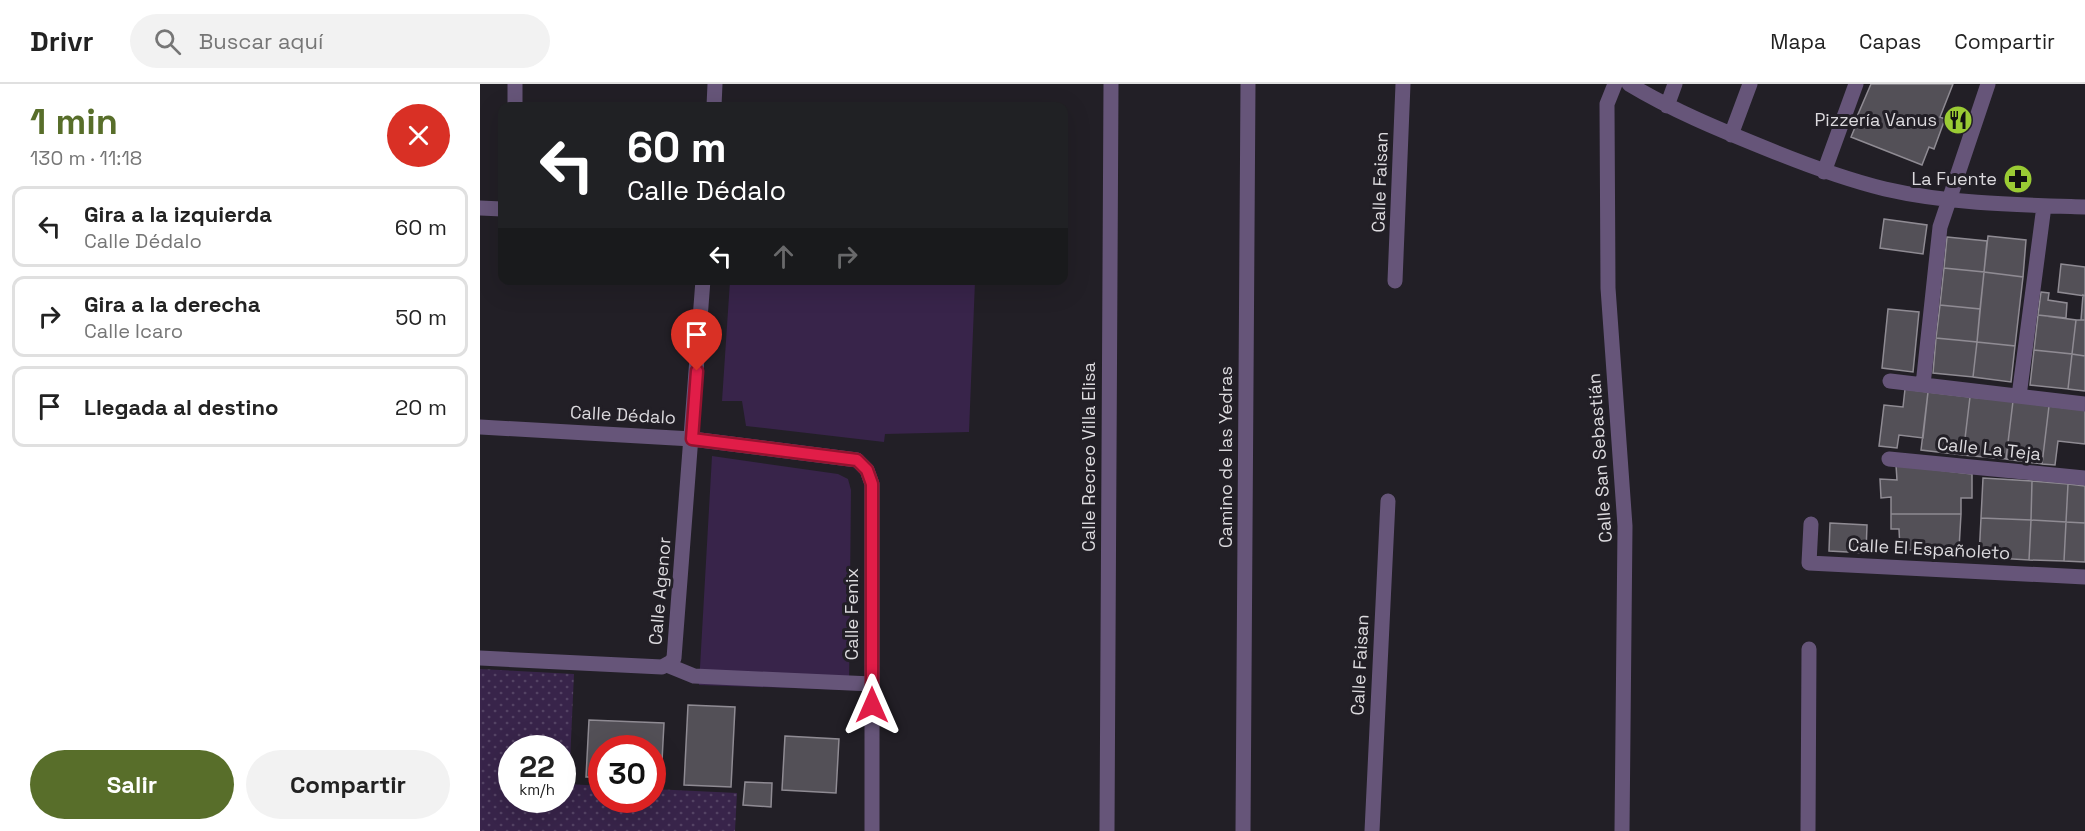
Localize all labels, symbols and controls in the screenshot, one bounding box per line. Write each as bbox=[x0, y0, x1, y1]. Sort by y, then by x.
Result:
search box bbox=[130, 14, 550, 68]
text: Drivr bbox=[30, 23, 94, 59]
icon: search bbox=[151, 25, 184, 58]
text: Buscar aquí bbox=[199, 27, 323, 55]
text: Mapa bbox=[1770, 28, 1826, 55]
text: Capas bbox=[1859, 28, 1921, 55]
text: Compartir bbox=[1954, 28, 2055, 55]
text: 1 min bbox=[30, 99, 118, 145]
button: close bbox=[387, 104, 450, 167]
restaurant icon: Pizzería Vanus bbox=[1942, 104, 1974, 136]
place label: Pizzería Vanus bbox=[1815, 108, 1937, 131]
text: 60 m bbox=[627, 121, 727, 174]
icon: left bbox=[528, 126, 606, 204]
street label: Calle Faisan bbox=[1366, 131, 1393, 233]
text: 130 m · 11:18 bbox=[30, 145, 142, 171]
pharmacy icon: La Fuente bbox=[2002, 163, 2034, 195]
place label: La Fuente bbox=[1911, 167, 1997, 190]
text: Calle Dédalo bbox=[627, 173, 786, 208]
text: Gira a la izquierda bbox=[84, 200, 272, 228]
icon: left bbox=[33, 210, 66, 243]
text: 60 m bbox=[395, 213, 447, 241]
text: Calle Dédalo bbox=[84, 228, 202, 254]
icon: left bbox=[704, 240, 737, 273]
icon: ahead bbox=[767, 240, 800, 273]
icon: right bbox=[830, 240, 863, 273]
text: Gira a la derecha bbox=[84, 290, 261, 318]
icon: right bbox=[33, 300, 66, 333]
text: 50 m bbox=[395, 303, 447, 331]
pin bbox=[671, 309, 722, 371]
text: Calle Icaro bbox=[84, 318, 183, 344]
icon: arrive bbox=[680, 318, 713, 351]
street label: Calle Recreo Villa Elisa bbox=[1077, 362, 1100, 552]
street label: Camino de las Yedras bbox=[1214, 366, 1237, 548]
street label: Calle San Sebastián bbox=[1582, 372, 1617, 544]
icon: arrive bbox=[33, 390, 66, 423]
text: Llegada al destino bbox=[84, 393, 278, 421]
text: 20 m bbox=[395, 393, 447, 421]
street label: Calle Dédalo bbox=[569, 400, 677, 429]
street label: Calle La Teja bbox=[1936, 432, 2042, 465]
street label: Calle El Españoleto bbox=[1847, 533, 2011, 564]
street label: Calle Agenor bbox=[643, 536, 676, 646]
street label: Calle Fenix bbox=[840, 568, 863, 660]
street label: Calle Faisan bbox=[1345, 614, 1374, 716]
position arrow bbox=[840, 673, 904, 737]
speed limit sign: 30 bbox=[588, 735, 666, 813]
text: 22 bbox=[519, 747, 555, 786]
button: Salir bbox=[30, 750, 234, 819]
button: Compartir bbox=[246, 750, 450, 819]
text: km/h bbox=[519, 780, 555, 799]

